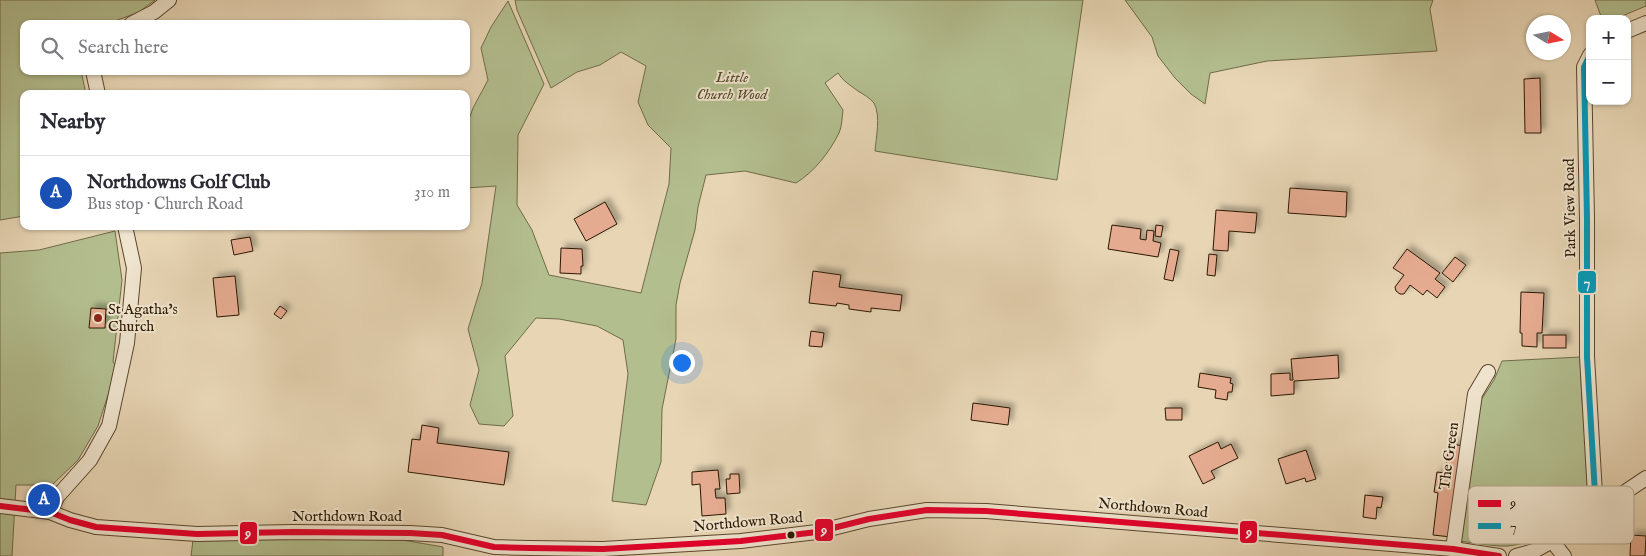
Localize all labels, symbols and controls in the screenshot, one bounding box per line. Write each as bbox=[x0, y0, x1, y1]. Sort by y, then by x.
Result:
north arrow bbox=[1526, 15, 1571, 60]
map controls bbox=[1586, 15, 1631, 105]
button: + bbox=[1586, 15, 1631, 60]
search box bbox=[20, 20, 470, 75]
icon: search bbox=[38, 34, 66, 62]
text: Search here bbox=[78, 36, 169, 60]
button: − bbox=[1586, 60, 1631, 105]
park label: Little Church Wood bbox=[697, 68, 768, 104]
text: Nearby bbox=[40, 109, 105, 136]
street label: Park View Road bbox=[1560, 157, 1580, 258]
text: Northdowns Golf Club bbox=[87, 171, 270, 195]
text: A bbox=[51, 183, 61, 203]
text: 310 m bbox=[414, 183, 450, 203]
text: Bus stop · Church Road bbox=[87, 195, 243, 215]
line badge: 7 bbox=[1577, 270, 1597, 294]
text: 7 bbox=[1584, 274, 1591, 292]
place label: St Agatha's Church bbox=[108, 300, 178, 336]
marker: St Agatha's Church bbox=[92, 312, 104, 324]
your location bbox=[669, 350, 695, 376]
street label: The Green bbox=[1435, 421, 1463, 491]
pin: A bbox=[28, 481, 60, 519]
legend bbox=[1468, 486, 1634, 544]
street label: Northdown Road bbox=[1097, 494, 1210, 522]
text: 9 bbox=[1509, 495, 1516, 513]
street label: Northdown Road bbox=[292, 507, 403, 526]
street label: Northdown Road bbox=[692, 508, 805, 536]
line badge: 9 bbox=[814, 518, 834, 542]
text: 7 bbox=[1510, 518, 1517, 536]
line badge: 9 bbox=[1239, 520, 1258, 544]
line badge: 9 bbox=[239, 521, 258, 545]
text: 9 bbox=[820, 522, 827, 540]
text: 9 bbox=[1245, 524, 1252, 542]
text: 9 bbox=[244, 525, 251, 543]
unlabelled marker bbox=[786, 530, 796, 540]

